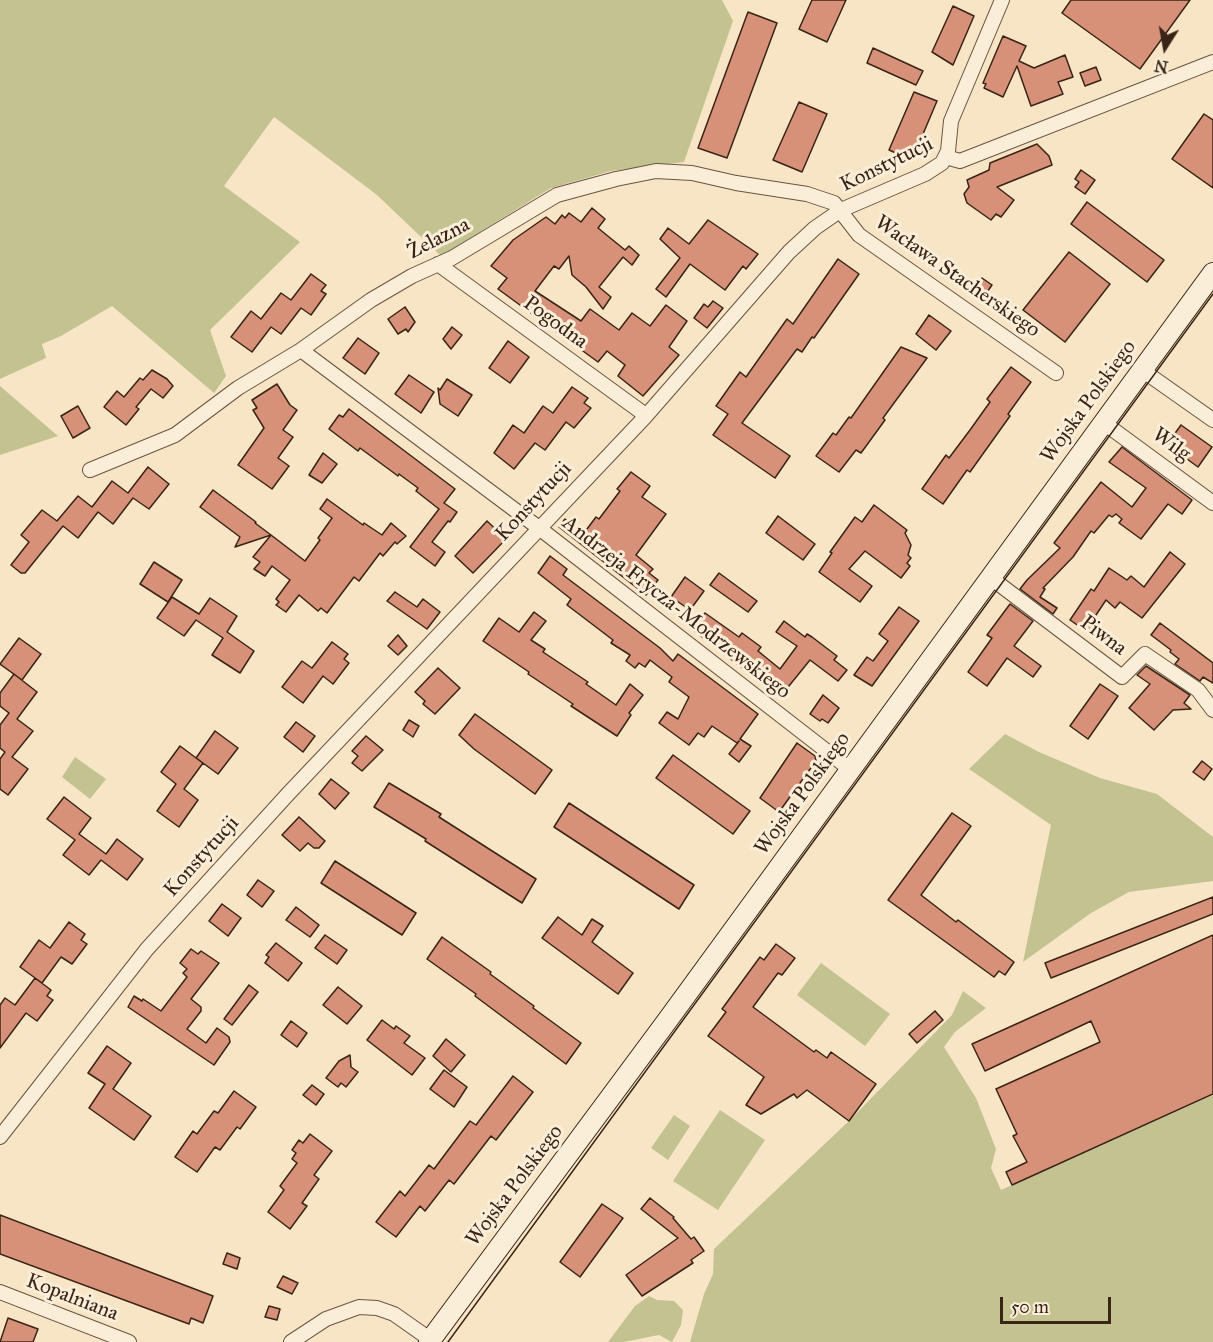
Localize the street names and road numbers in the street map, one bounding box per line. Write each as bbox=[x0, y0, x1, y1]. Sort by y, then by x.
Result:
street label: Konstytucji bbox=[837, 132, 937, 198]
street label: Wacława Stacherskiego bbox=[870, 210, 1044, 344]
street label: Żelazna bbox=[404, 213, 474, 265]
street label: Pogodna bbox=[518, 291, 592, 355]
street label: Wojska Polskiego bbox=[1036, 336, 1142, 468]
street label: Wilg bbox=[1147, 423, 1195, 467]
street label: Konstytucji bbox=[491, 457, 577, 547]
street label: Andrzeja Frycza-Modrzewskiego bbox=[557, 511, 795, 705]
street label: Piwna bbox=[1075, 610, 1131, 662]
street label: Wojska Polskiego bbox=[750, 728, 856, 860]
street label: Konstytucji bbox=[159, 811, 245, 903]
street label: Wojska Polskiego bbox=[461, 1120, 569, 1252]
street label: Kopalniana bbox=[22, 1269, 122, 1327]

